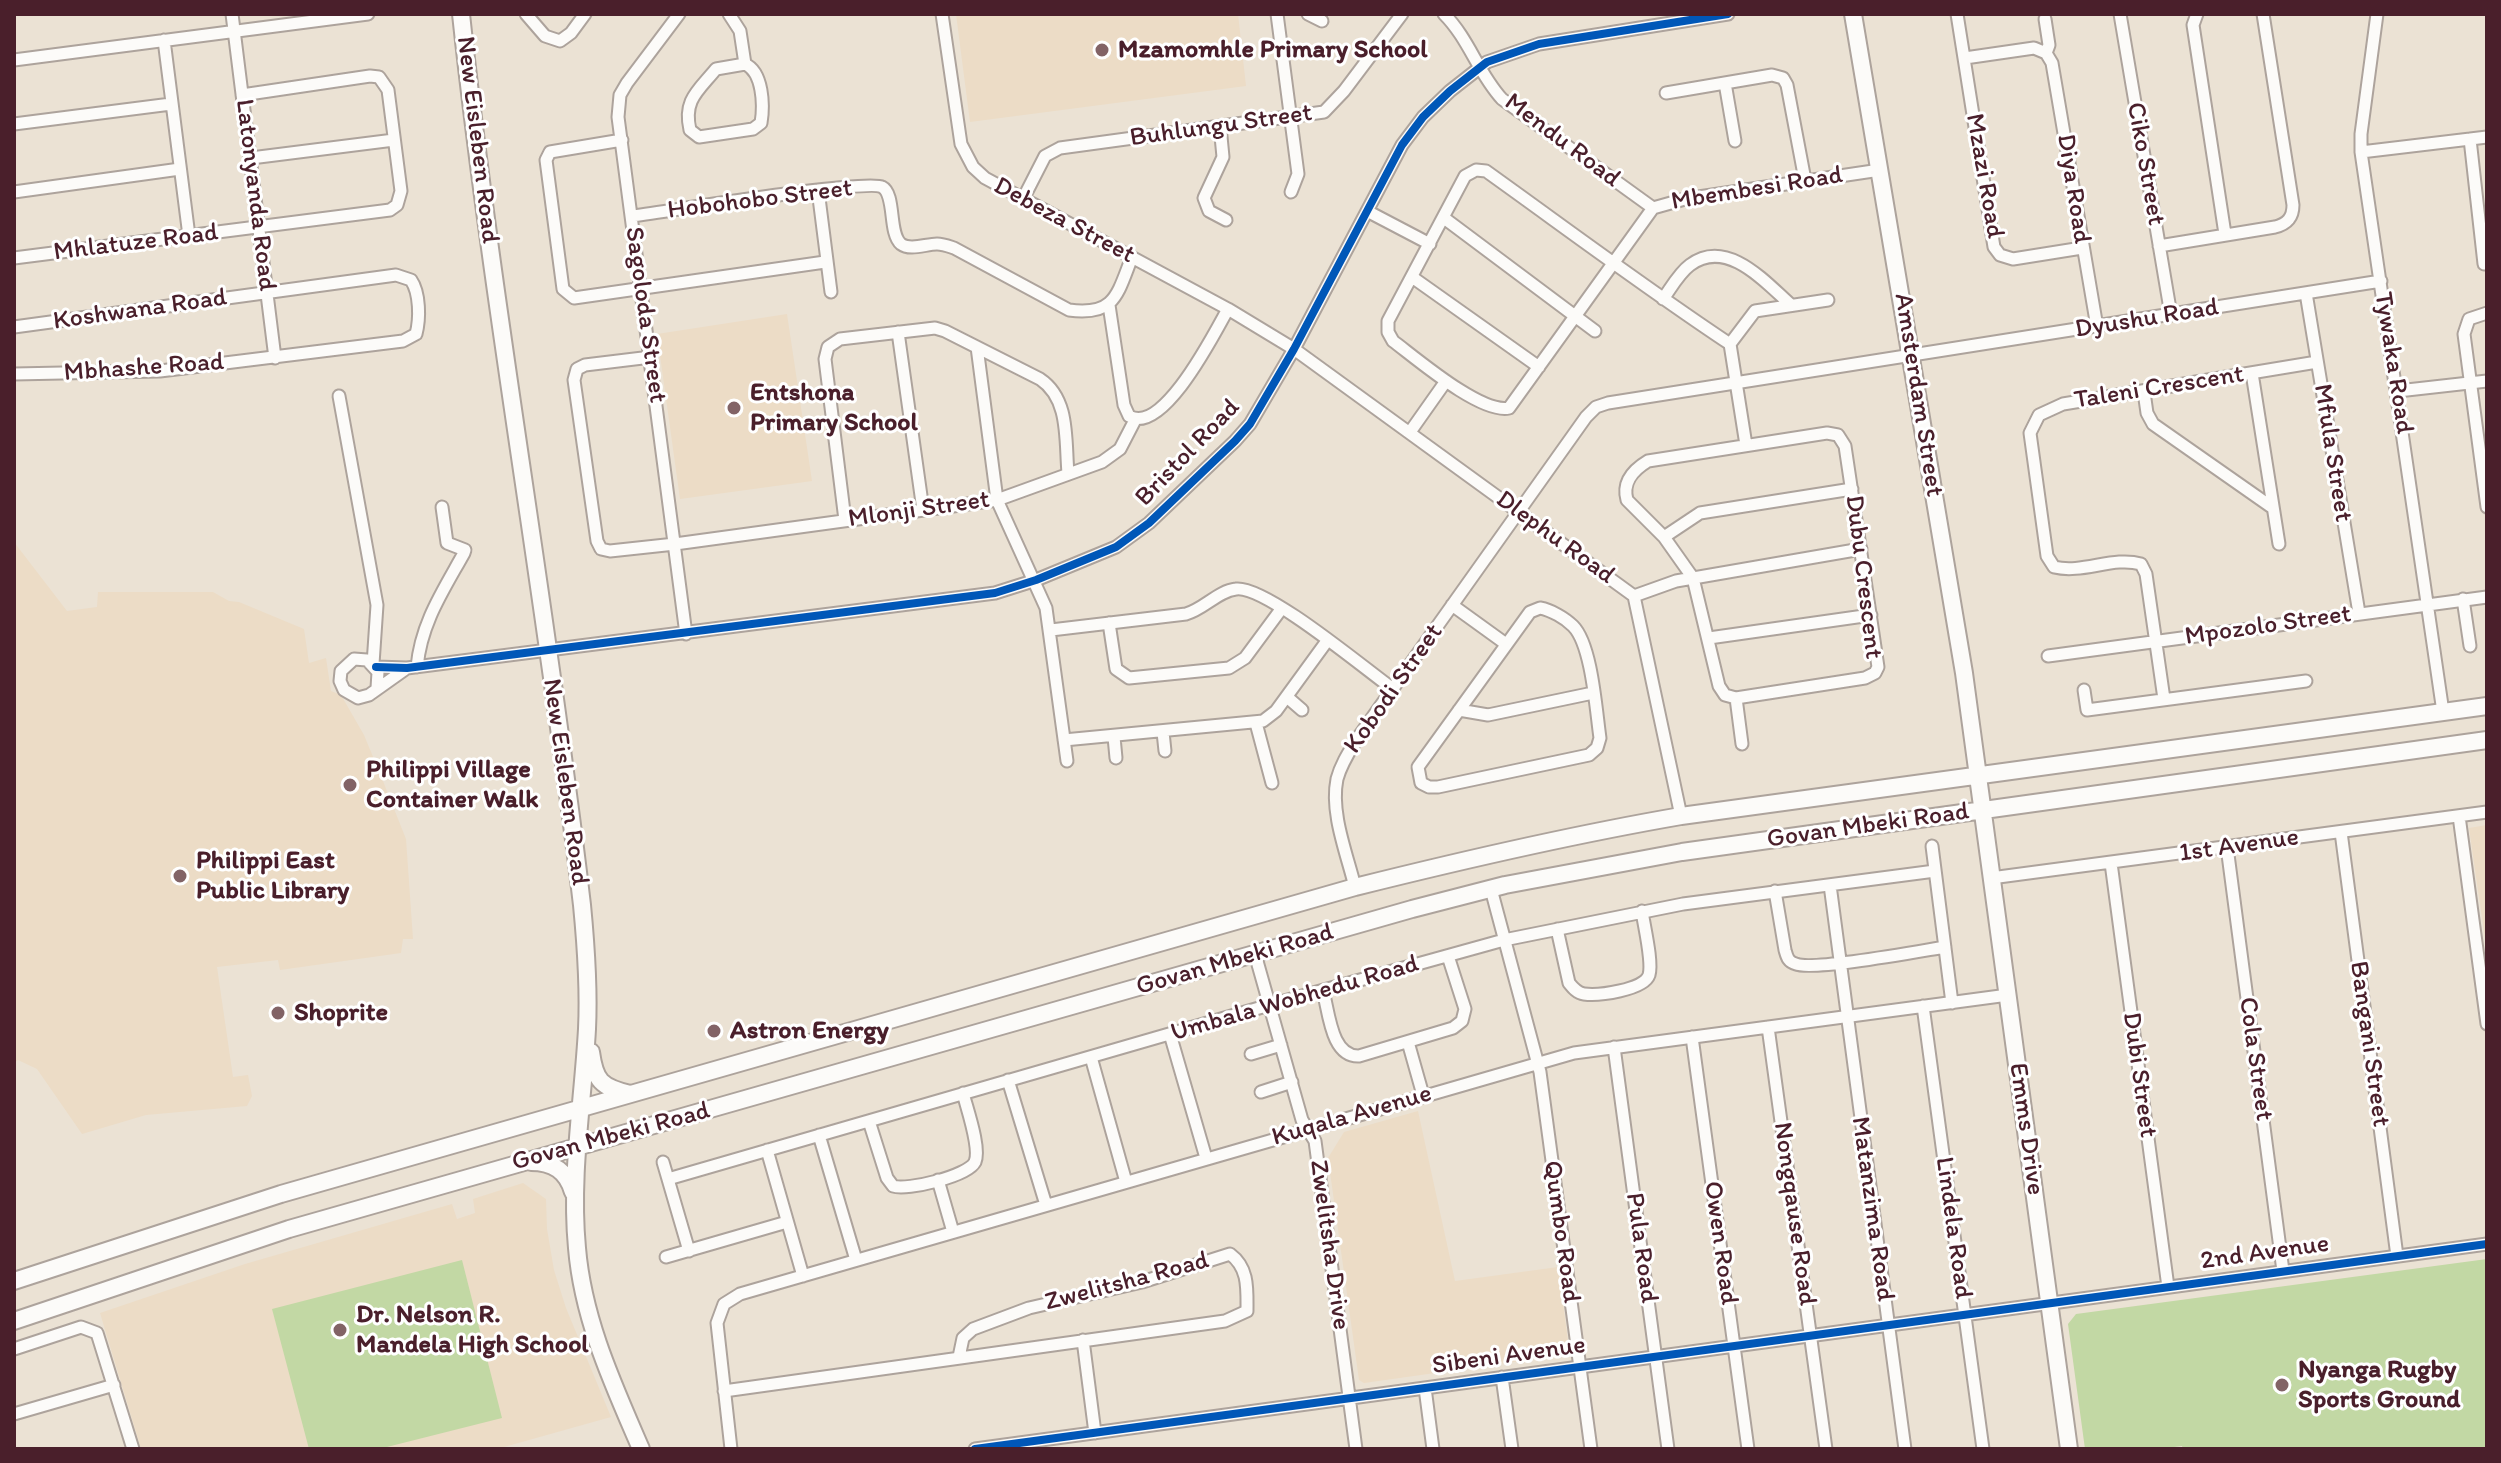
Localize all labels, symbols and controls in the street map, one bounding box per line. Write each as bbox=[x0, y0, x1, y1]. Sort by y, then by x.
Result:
place label: Mzamomhle Primary School bbox=[1118, 34, 1428, 66]
street label: New Eisleben Road bbox=[449, 35, 505, 245]
marker: Mzamomhle Primary School bbox=[1093, 41, 1111, 59]
street label: Mendu Road bbox=[1498, 87, 1626, 195]
street label: Latonyanda Road bbox=[228, 97, 282, 293]
street label: Buhlungu Street bbox=[1128, 98, 1314, 154]
street label: Ciko Street bbox=[2119, 100, 2171, 228]
street label: Mzazi Road bbox=[1958, 111, 2010, 241]
street label: Diya Road bbox=[2049, 132, 2097, 246]
street label: Mbembesi Road bbox=[1669, 160, 1845, 218]
street label: Debeza Street bbox=[988, 171, 1140, 271]
street label: Hobohobo Street bbox=[666, 173, 854, 227]
street label: Mhlatuze Road bbox=[52, 217, 220, 269]
street label: Sagoloda Street bbox=[617, 225, 673, 405]
street label: Koshwana Road bbox=[51, 282, 229, 338]
street label: Tywaka Road bbox=[2366, 290, 2420, 436]
street label: Amsterdam Street bbox=[1886, 291, 1950, 499]
street label: Dyushu Road bbox=[2073, 292, 2221, 346]
street label: Mbhashe Road bbox=[63, 347, 225, 389]
street label: Taleni Crescent bbox=[2072, 359, 2246, 417]
place label: Entshona Primary School bbox=[750, 377, 918, 438]
street label: Mfula Street bbox=[2306, 382, 2358, 524]
street label: Bristol Road bbox=[1129, 393, 1247, 513]
marker: Entshona Primary School bbox=[725, 399, 743, 417]
street label: Dlephu Road bbox=[1489, 484, 1621, 592]
street label: Mlonji Street bbox=[846, 485, 992, 535]
street label: Dubu Crescent bbox=[1837, 493, 1889, 661]
street label: Mpozolo Street bbox=[2183, 599, 2353, 653]
street label: Kobodi Street bbox=[1338, 618, 1450, 760]
street label: New Eisleben Road bbox=[535, 677, 595, 887]
place label: Philippi Village Container Walk bbox=[366, 754, 539, 816]
marker: Philippi Village Container Walk bbox=[341, 776, 359, 794]
street label: Govan Mbeki Road bbox=[1765, 796, 1971, 856]
street label: 1st Avenue bbox=[2177, 822, 2301, 870]
place label: Philippi East Public Library bbox=[196, 845, 349, 906]
marker: Philippi East Public Library bbox=[171, 867, 189, 885]
street label: Govan Mbeki Road bbox=[1133, 917, 1337, 1003]
street label: Umbala Wobhedu Road bbox=[1167, 949, 1423, 1049]
street label: Bangani Street bbox=[2342, 959, 2396, 1129]
street label: Cola Street bbox=[2231, 995, 2279, 1123]
place label: Shoprite bbox=[294, 997, 388, 1029]
marker: Shoprite bbox=[269, 1004, 287, 1022]
street label: Dubi Street bbox=[2115, 1010, 2163, 1140]
place label: Astron Energy bbox=[730, 1015, 889, 1047]
marker: Astron Energy bbox=[705, 1022, 723, 1040]
street label: Emms Drive bbox=[2001, 1061, 2051, 1197]
street label: Kuqala Avenue bbox=[1269, 1078, 1435, 1154]
street label: Govan Mbeki Road bbox=[508, 1096, 714, 1178]
street label: Matanzima Road bbox=[1844, 1115, 1900, 1303]
street label: Nongqause Road bbox=[1766, 1120, 1822, 1308]
street label: Lindela Road bbox=[1928, 1155, 1978, 1301]
street label: Zwelitsha Drive bbox=[1302, 1158, 1356, 1332]
street label: Qumbo Road bbox=[1536, 1159, 1586, 1305]
street label: Owen Road bbox=[1696, 1179, 1744, 1307]
street label: Pula Road bbox=[1618, 1191, 1664, 1305]
street label: 2nd Avenue bbox=[2199, 1229, 2331, 1277]
street label: Zwelitsha Road bbox=[1041, 1245, 1213, 1319]
place label: Dr. Nelson R. Mandela High School bbox=[356, 1299, 589, 1360]
marker: Dr. Nelson R. Mandela High School bbox=[331, 1321, 349, 1339]
street label: Sibeni Avenue bbox=[1430, 1330, 1588, 1382]
place label: Nyanga Rugby Sports Ground bbox=[2298, 1354, 2460, 1416]
marker: Nyanga Rugby Sports Ground bbox=[2273, 1376, 2291, 1394]

